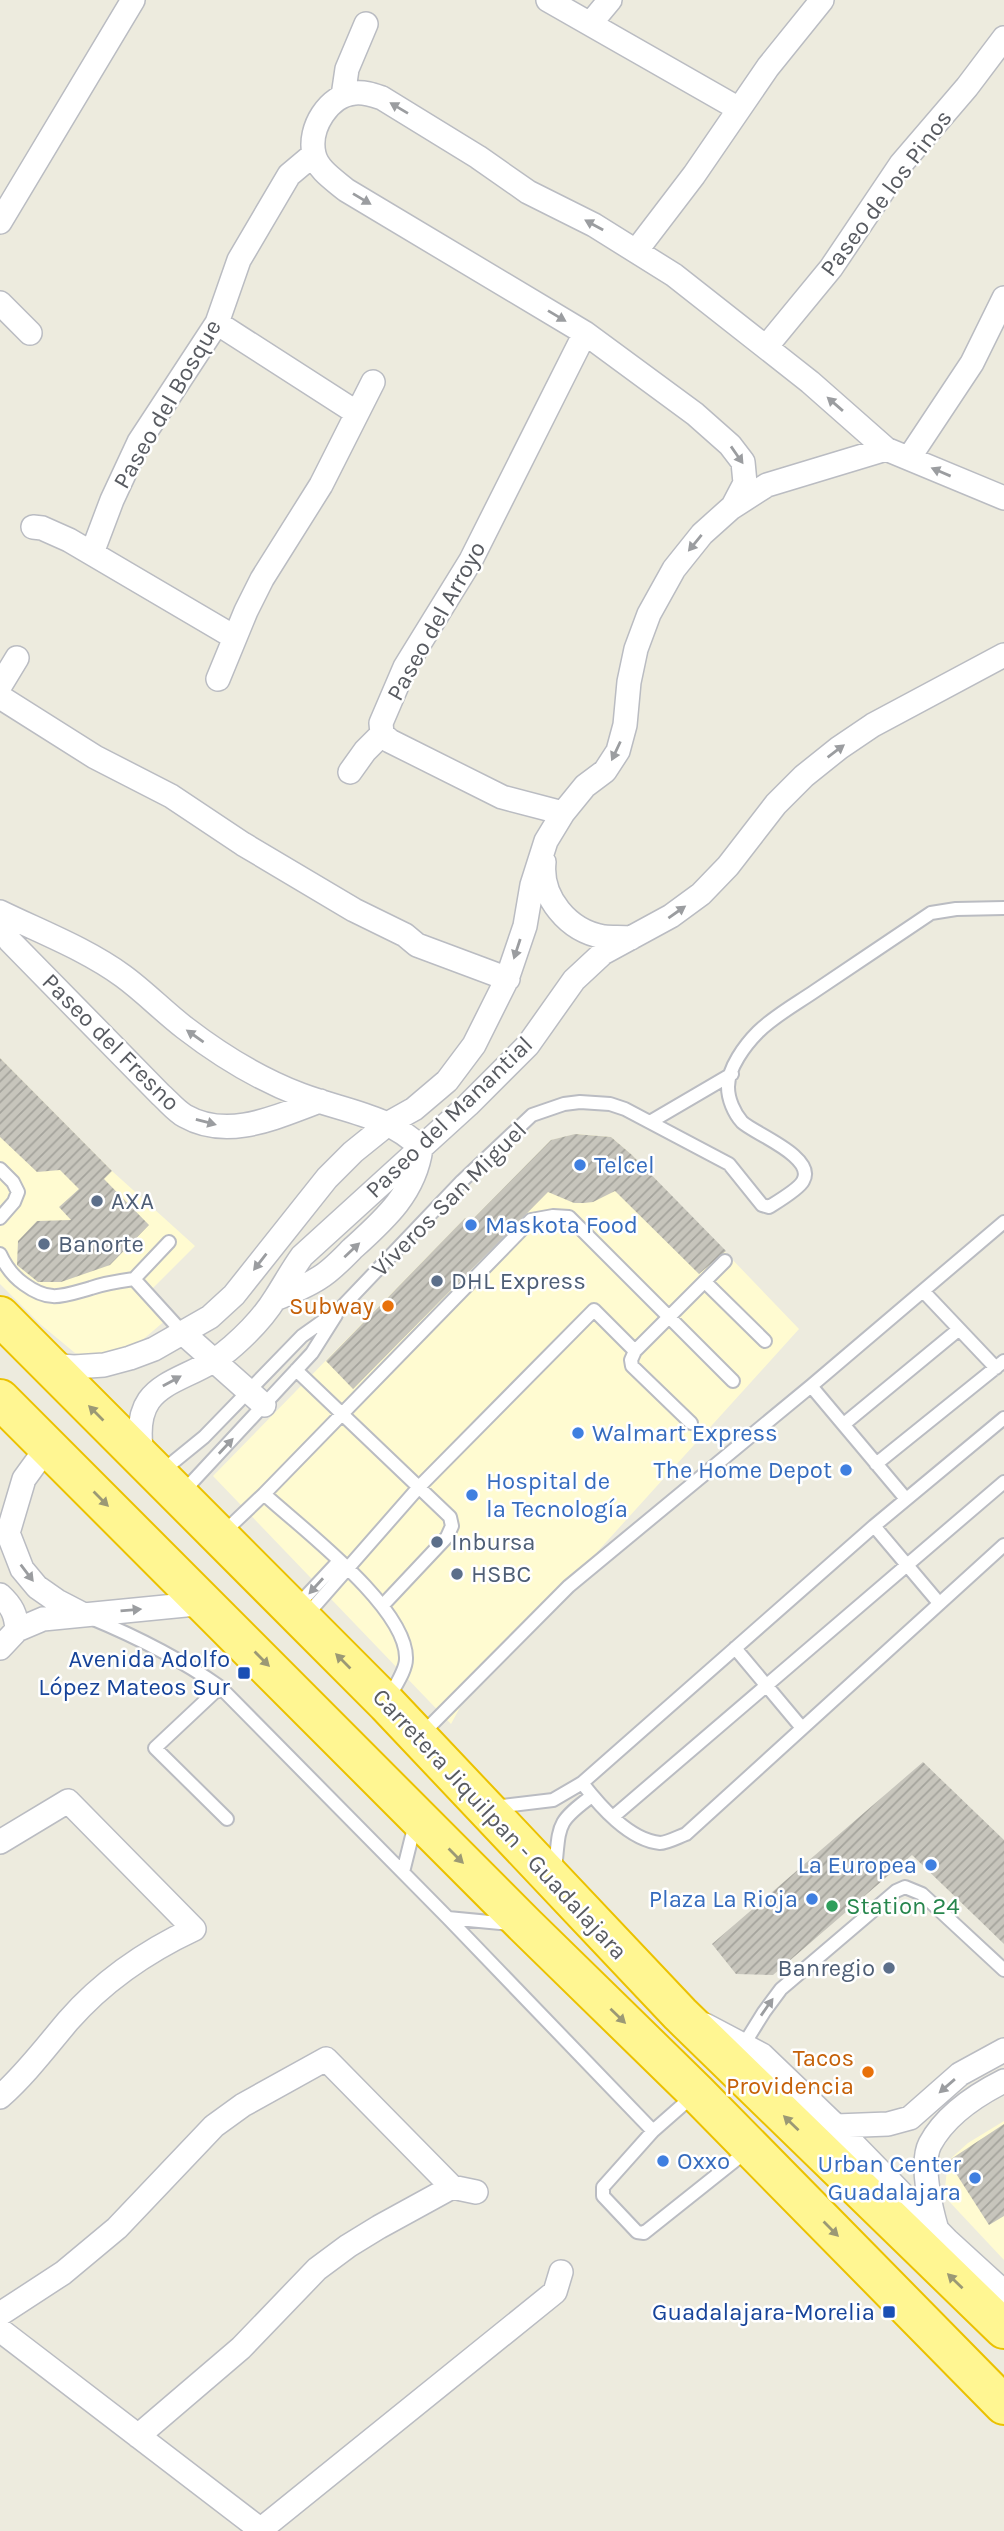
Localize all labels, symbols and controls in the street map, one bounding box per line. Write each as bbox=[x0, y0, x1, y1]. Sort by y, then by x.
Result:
one-way arrow bbox=[390, 102, 409, 114]
street label: Paseo de los Pinos bbox=[814, 104, 958, 282]
one-way arrow bbox=[353, 193, 372, 206]
one-way arrow bbox=[584, 219, 603, 231]
one-way arrow bbox=[548, 310, 567, 323]
street label: Paseo del Bosque bbox=[107, 314, 227, 494]
one-way arrow bbox=[826, 397, 843, 413]
one-way arrow bbox=[730, 445, 743, 465]
one-way arrow bbox=[930, 466, 951, 477]
one-way arrow bbox=[688, 535, 703, 552]
street label: Paseo del Arroyo bbox=[381, 536, 491, 706]
one-way arrow bbox=[610, 741, 622, 762]
one-way arrow bbox=[826, 743, 844, 758]
one-way arrow bbox=[668, 905, 686, 919]
one-way arrow bbox=[512, 939, 522, 960]
street label: Paseo del Fresno bbox=[36, 967, 186, 1117]
one-way arrow bbox=[186, 1029, 204, 1043]
street label: Paseo del Manantial bbox=[360, 1030, 538, 1204]
street label: Víveros San Miguel bbox=[366, 1116, 532, 1282]
one-way arrow bbox=[196, 1118, 217, 1128]
place label: Telcel bbox=[594, 1151, 655, 1179]
marker: Telcel bbox=[572, 1157, 588, 1173]
place label: AXA bbox=[111, 1187, 154, 1215]
marker: AXA bbox=[89, 1193, 105, 1209]
place label: Maskota Food bbox=[485, 1211, 638, 1239]
marker: Maskota Food bbox=[463, 1217, 479, 1233]
place label: Banorte bbox=[58, 1230, 144, 1258]
marker: Banorte bbox=[36, 1236, 52, 1252]
one-way arrow bbox=[343, 1242, 360, 1258]
one-way arrow bbox=[252, 1253, 267, 1271]
place label: DHL Express bbox=[451, 1267, 586, 1295]
marker: DHL Express bbox=[429, 1273, 445, 1289]
place label: Subway bbox=[289, 1292, 374, 1320]
marker: Subway bbox=[380, 1298, 396, 1314]
one-way arrow bbox=[163, 1375, 182, 1387]
one-way arrow bbox=[88, 1404, 105, 1421]
place label: Walmart Express bbox=[592, 1419, 778, 1447]
marker: Walmart Express bbox=[570, 1425, 586, 1441]
one-way arrow bbox=[217, 1438, 233, 1455]
place label: The Home Depot bbox=[654, 1456, 832, 1484]
marker: The Home Depot bbox=[838, 1462, 854, 1478]
place label: Hospital de la Tecnología bbox=[486, 1467, 628, 1523]
marker: Hospital de la Tecnología bbox=[464, 1487, 480, 1503]
one-way arrow bbox=[92, 1490, 109, 1507]
place label: Inbursa bbox=[451, 1528, 535, 1556]
marker: Inbursa bbox=[429, 1534, 445, 1550]
place label: HSBC bbox=[471, 1560, 531, 1588]
one-way arrow bbox=[20, 1564, 34, 1582]
marker: HSBC bbox=[449, 1566, 465, 1582]
one-way arrow bbox=[308, 1577, 324, 1595]
one-way arrow bbox=[120, 1604, 142, 1615]
place label: Avenida Adolfo López Mateos Sur bbox=[38, 1645, 230, 1701]
one-way arrow bbox=[253, 1651, 270, 1668]
one-way arrow bbox=[335, 1652, 352, 1669]
marker: Avenida Adolfo López Mateos Sur bbox=[236, 1665, 252, 1681]
street label: Carretera Jiquilpan - Guadalajara bbox=[367, 1683, 633, 1965]
one-way arrow bbox=[448, 1848, 464, 1864]
place label: La Europea bbox=[797, 1851, 917, 1879]
marker: La Europea bbox=[923, 1857, 939, 1873]
place label: Plaza La Rioja bbox=[649, 1885, 798, 1913]
marker: Plaza La Rioja bbox=[804, 1891, 820, 1907]
place label: Station 24 bbox=[846, 1892, 960, 1920]
marker: Station 24 bbox=[824, 1898, 840, 1914]
place label: Banregio bbox=[778, 1954, 875, 1982]
marker: Banregio bbox=[881, 1960, 897, 1976]
one-way arrow bbox=[760, 1998, 774, 2016]
one-way arrow bbox=[609, 2007, 626, 2023]
place label: Tacos Providencia bbox=[726, 2044, 854, 2100]
marker: Tacos Providencia bbox=[860, 2064, 876, 2080]
one-way arrow bbox=[938, 2078, 955, 2093]
one-way arrow bbox=[783, 2114, 800, 2131]
place label: Oxxo bbox=[677, 2147, 730, 2175]
place label: Urban Center Guadalajara bbox=[817, 2150, 961, 2206]
marker: Oxxo bbox=[655, 2153, 671, 2169]
marker: Urban Center Guadalajara bbox=[967, 2170, 983, 2186]
one-way arrow bbox=[822, 2220, 838, 2237]
one-way arrow bbox=[947, 2274, 964, 2290]
place label: Guadalajara-Morelia bbox=[652, 2298, 875, 2326]
marker: Guadalajara-Morelia bbox=[881, 2304, 897, 2320]

